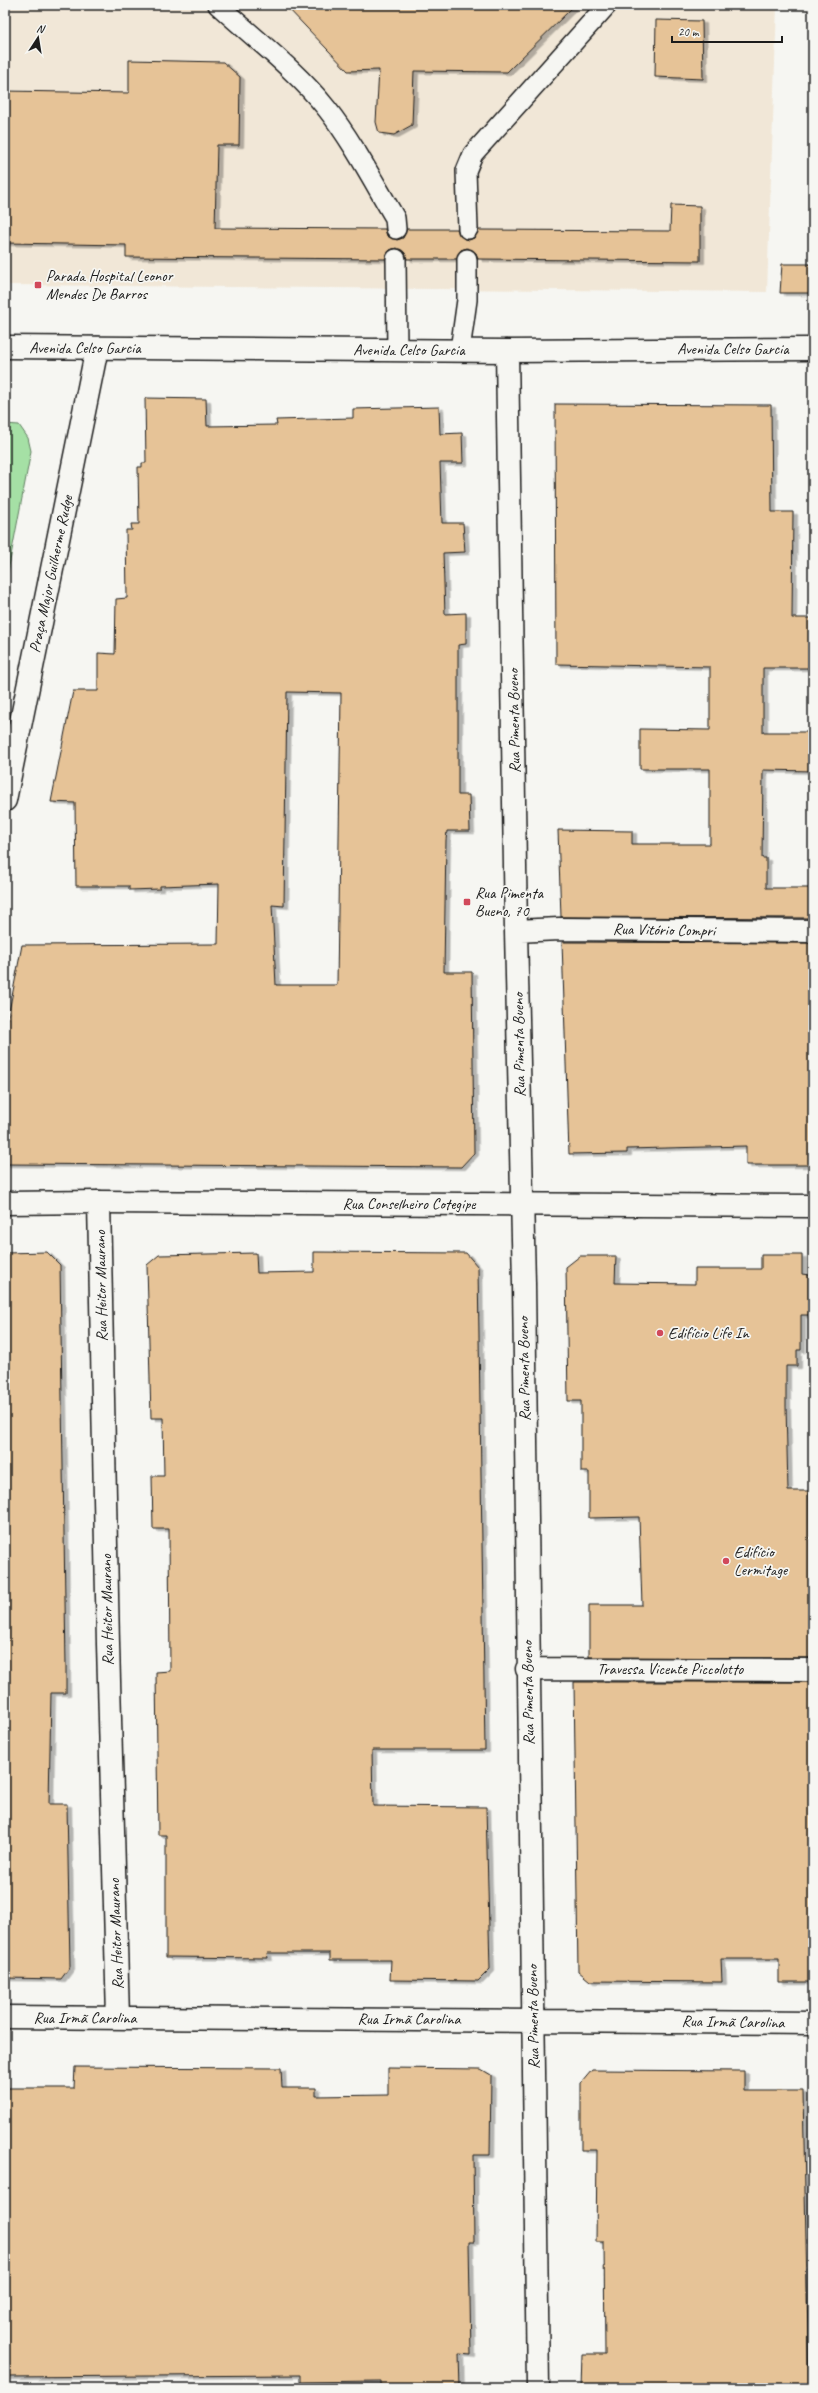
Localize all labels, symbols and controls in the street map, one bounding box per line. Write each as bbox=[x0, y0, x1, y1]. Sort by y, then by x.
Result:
north arrow bbox=[18, 18, 58, 58]
scale bar bbox=[672, 18, 782, 44]
text: N bbox=[35, 21, 47, 36]
text: 20 m bbox=[678, 24, 700, 40]
place label: Parada Hospital Leonor Mendes De Barros bbox=[46, 266, 174, 304]
marker: Parada Hospital Leonor Mendes De Barros bbox=[33, 280, 43, 290]
street label: Avenida Celso Garcia bbox=[29, 338, 142, 358]
street label: Avenida Celso Garcia bbox=[677, 339, 790, 359]
street label: Avenida Celso Garcia bbox=[353, 340, 466, 360]
street label: Praça Major Guilherme Rudge bbox=[25, 492, 78, 655]
street label: Rua Pimenta Bueno bbox=[503, 666, 525, 773]
place label: Rua Pimenta Bueno, 70 bbox=[475, 883, 545, 921]
marker: Rua Pimenta Bueno, 70 bbox=[462, 897, 472, 907]
street label: Rua Vitório Compri bbox=[613, 919, 717, 941]
street label: Rua Pimenta Bueno bbox=[508, 990, 530, 1097]
street label: Rua Conselheiro Cotegipe bbox=[343, 1194, 477, 1214]
street label: Rua Heitor Maurano bbox=[90, 1229, 112, 1342]
street label: Rua Pimenta Bueno bbox=[513, 1314, 535, 1421]
place label: Edifício Life In bbox=[668, 1323, 750, 1343]
marker: Edifício Life In bbox=[655, 1328, 665, 1338]
place label: Edifício Lermitage bbox=[734, 1542, 789, 1580]
street label: Rua Heitor Maurano bbox=[96, 1553, 118, 1666]
marker: Edifício Lermitage bbox=[721, 1556, 731, 1566]
street label: Rua Pimenta Bueno bbox=[517, 1638, 539, 1745]
street label: Travessa Vicente Piccolotto bbox=[597, 1659, 744, 1679]
street label: Rua Heitor Maurano bbox=[104, 1877, 128, 1990]
street label: Rua Pimenta Bueno bbox=[522, 1962, 544, 2069]
street label: Rua Irmã Carolina bbox=[34, 2008, 137, 2028]
street label: Rua Irmã Carolina bbox=[358, 2009, 461, 2029]
street label: Rua Irmã Carolina bbox=[681, 2011, 786, 2033]

